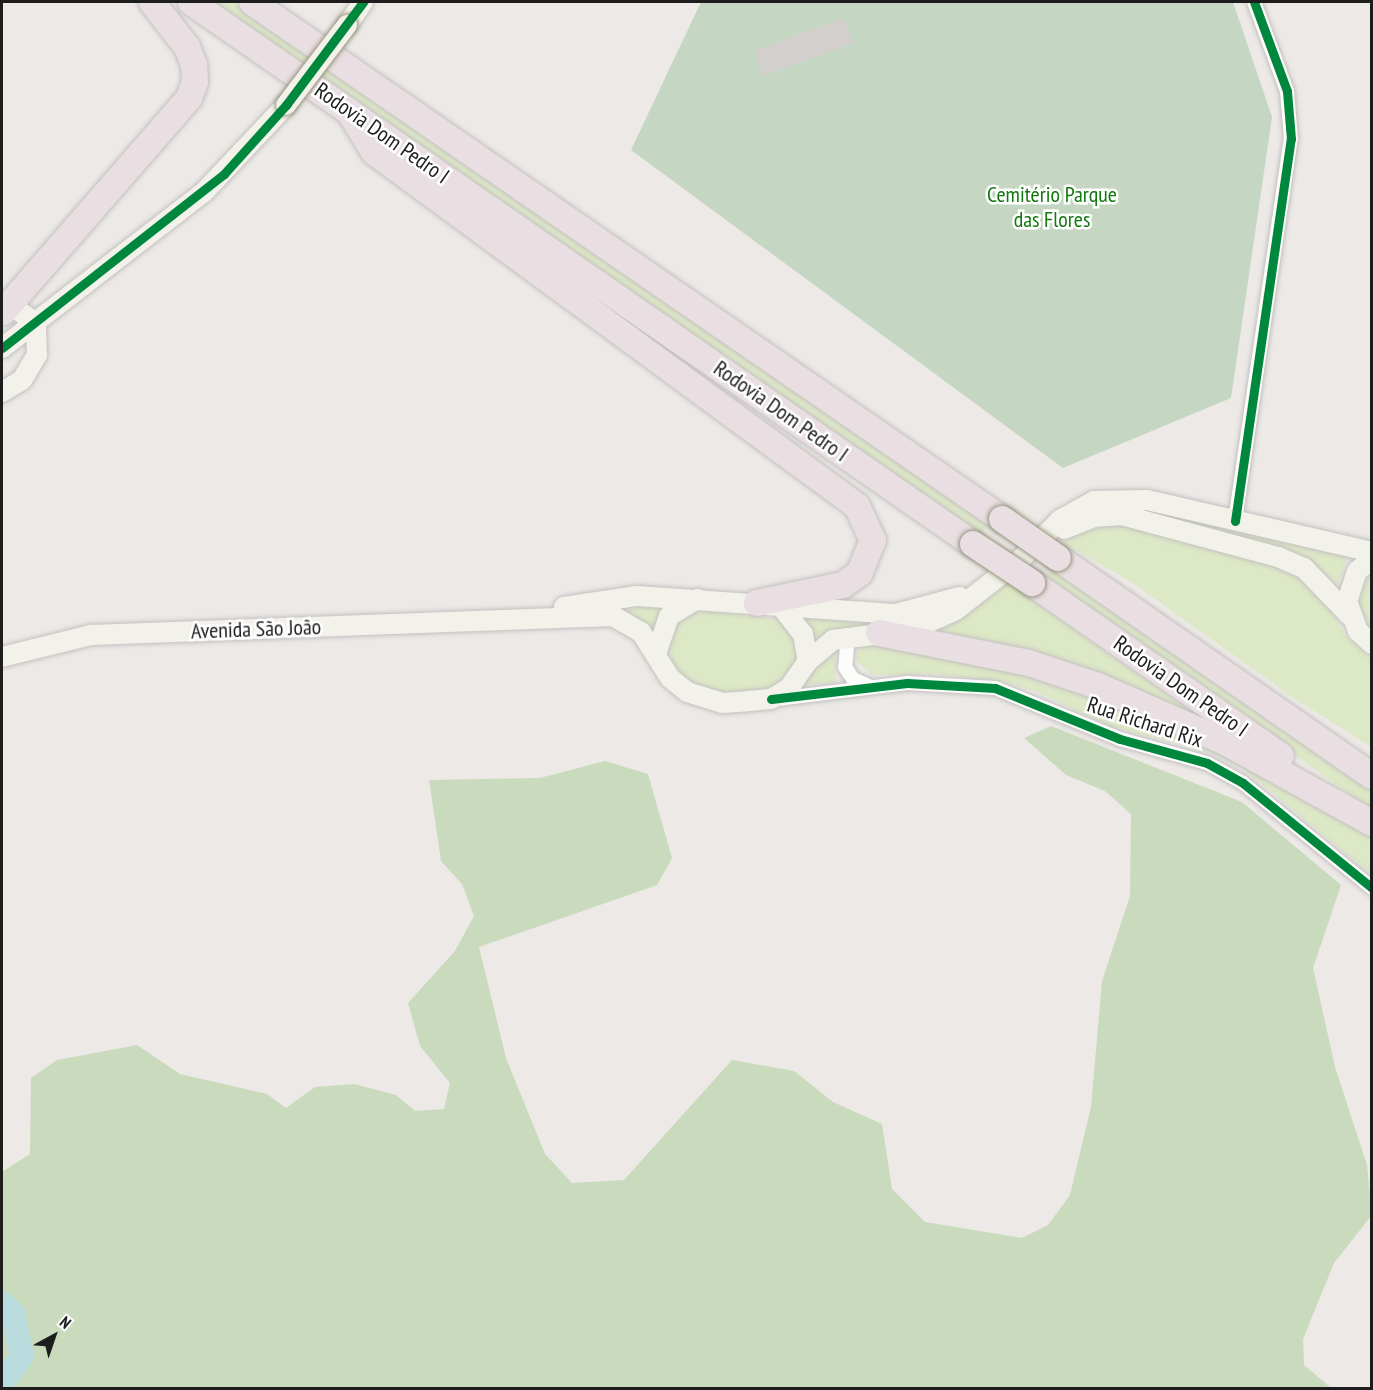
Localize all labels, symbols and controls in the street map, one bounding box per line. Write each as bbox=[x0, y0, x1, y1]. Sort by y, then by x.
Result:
street label: Rodovia Dom Pedro I bbox=[310, 77, 454, 189]
park label: Cemitério Parque das Flores bbox=[987, 181, 1117, 232]
street label: Rodovia Dom Pedro I bbox=[709, 355, 853, 467]
street label: Avenida São João bbox=[190, 614, 322, 644]
street label: Rodovia Dom Pedro I bbox=[1109, 630, 1253, 742]
street label: Rua Richard Rix bbox=[1084, 691, 1206, 753]
north arrow bbox=[24, 1306, 84, 1366]
text: N bbox=[56, 1312, 75, 1333]

